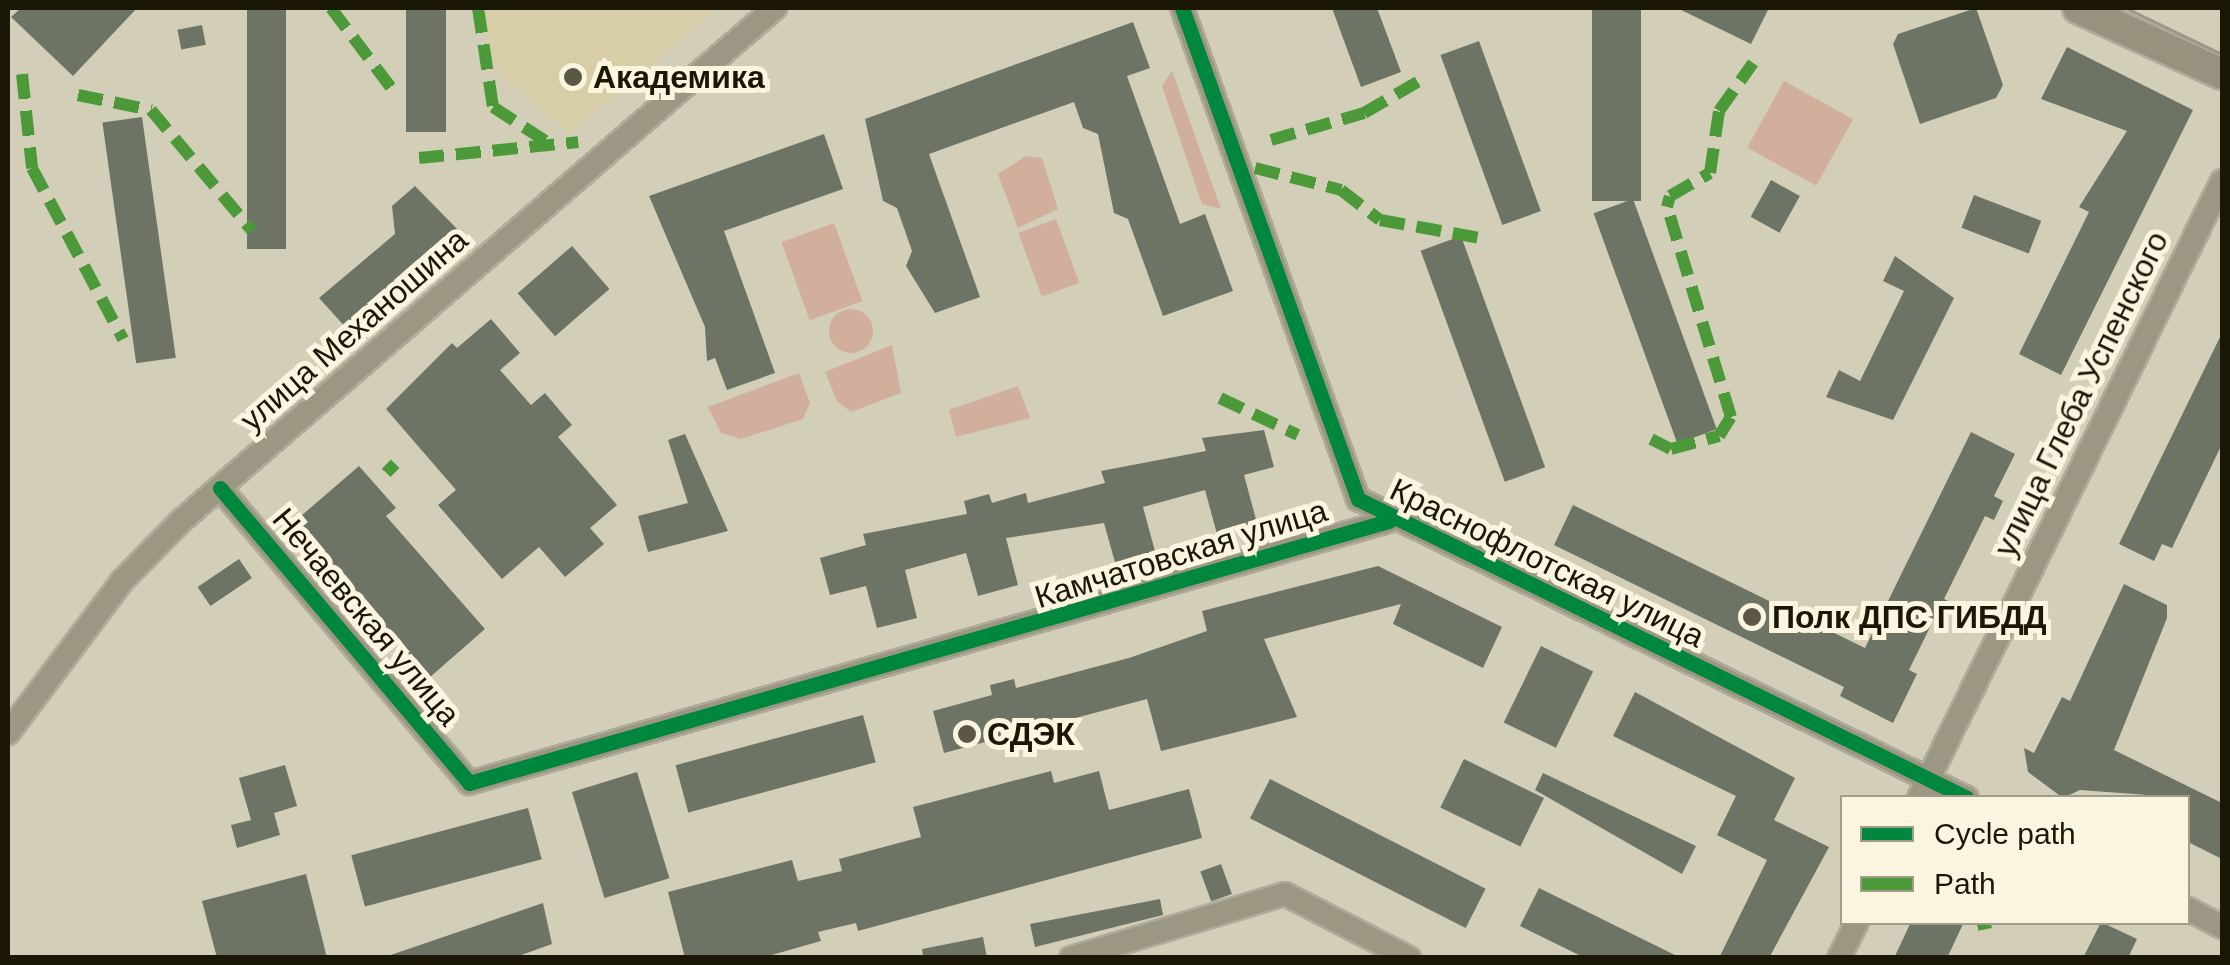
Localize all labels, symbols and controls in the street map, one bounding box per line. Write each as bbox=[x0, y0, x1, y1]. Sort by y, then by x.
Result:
place label: Академика bbox=[593, 58, 765, 96]
marker: Академика bbox=[562, 66, 584, 88]
street label: улица Механошина bbox=[232, 221, 476, 439]
street label: улица Глеба Успенского bbox=[1986, 225, 2176, 563]
street label: Краснофлотская улица bbox=[1384, 470, 1710, 656]
street label: Камчатовская улица bbox=[1030, 491, 1332, 617]
street label: Нечаевская улица bbox=[264, 501, 468, 733]
place label: Полк ДПС ГИБДД bbox=[1772, 598, 2047, 636]
marker: Полк ДПС ГИБДД bbox=[1741, 606, 1763, 628]
place label: СДЭК bbox=[987, 715, 1075, 753]
marker: СДЭК bbox=[956, 723, 978, 745]
legend bbox=[1840, 795, 2190, 925]
text: Cycle path bbox=[1934, 817, 2076, 850]
text: Path bbox=[1934, 867, 1996, 900]

